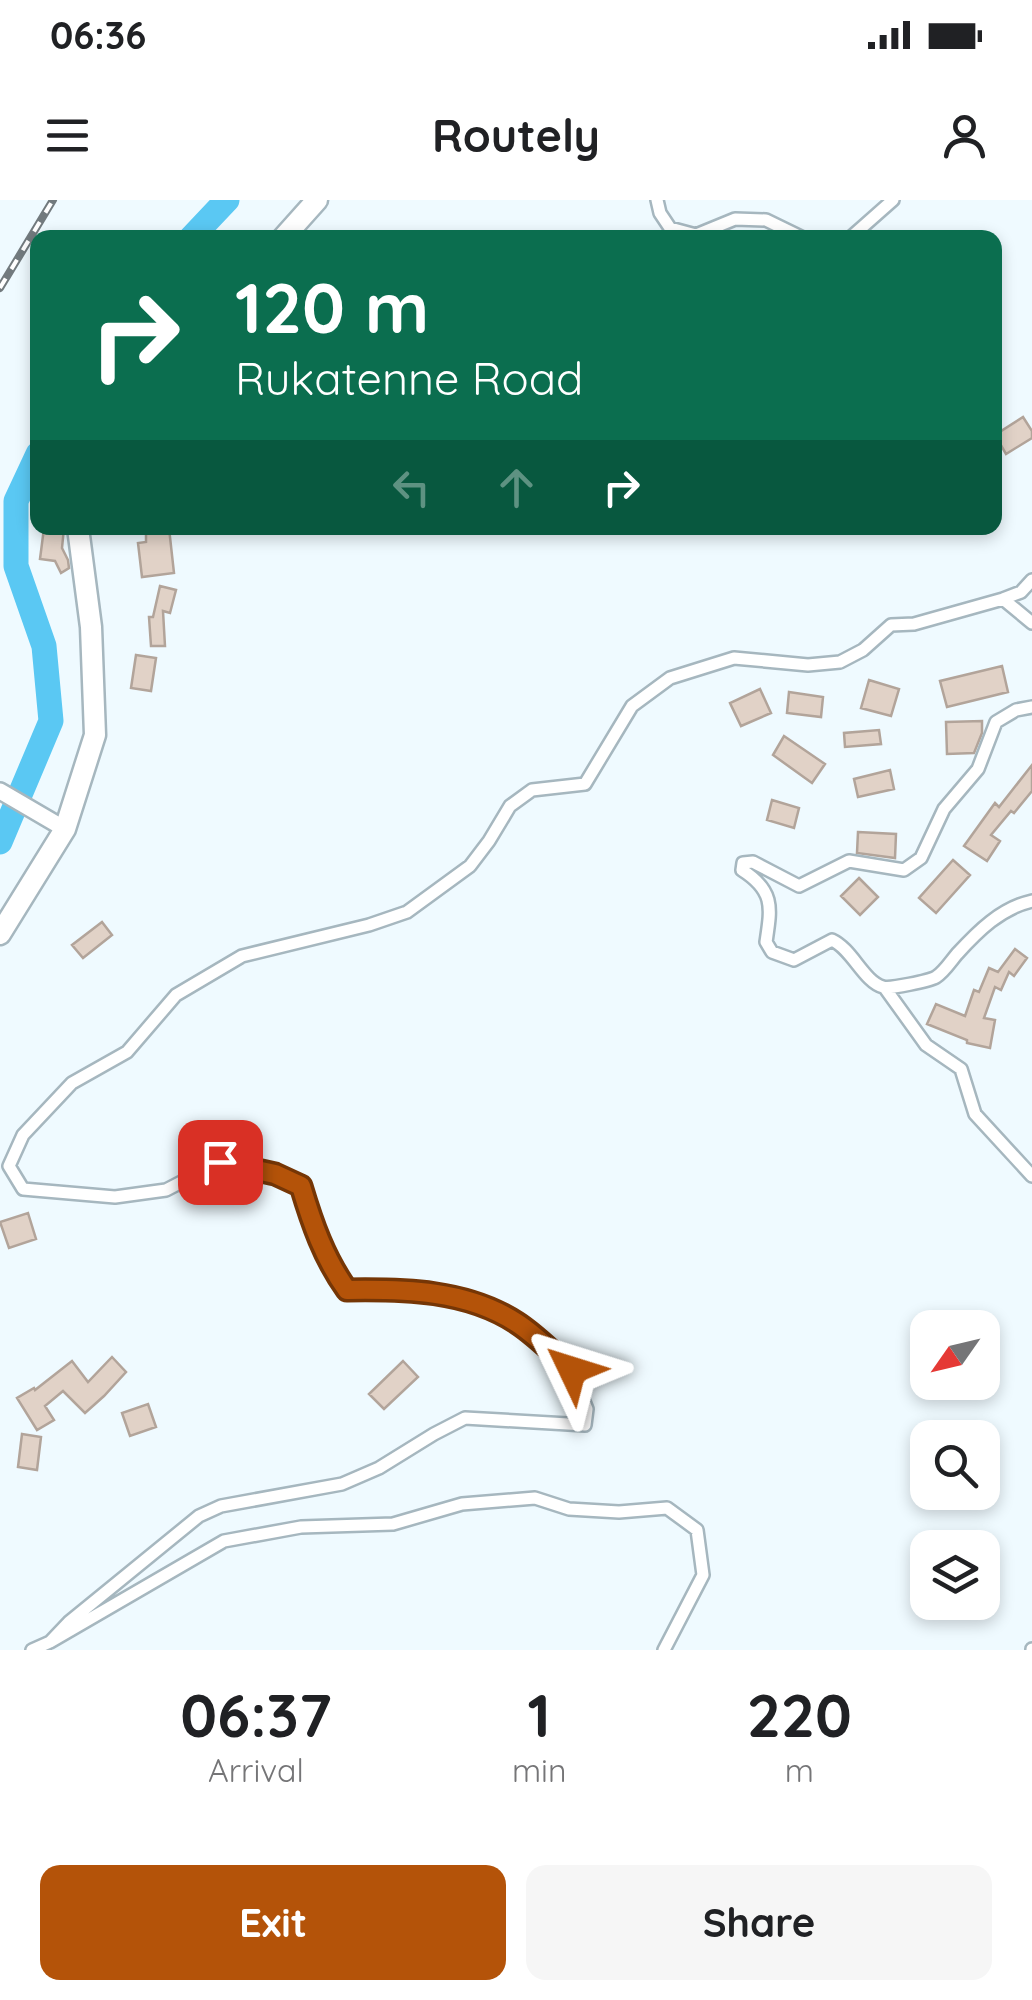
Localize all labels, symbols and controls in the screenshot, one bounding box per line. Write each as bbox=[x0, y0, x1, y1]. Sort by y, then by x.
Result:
text: 06:36 bbox=[50, 11, 146, 59]
text: Routely bbox=[432, 107, 600, 163]
icon: menu bbox=[40, 108, 95, 163]
icon: person bbox=[937, 108, 992, 163]
text: 120 m bbox=[235, 263, 429, 351]
icon: right bbox=[70, 270, 200, 400]
text: Rukatenne Road bbox=[235, 350, 583, 406]
icon: left bbox=[384, 460, 439, 515]
icon: ahead bbox=[489, 460, 544, 515]
icon: right bbox=[594, 460, 649, 515]
pin bbox=[178, 1120, 263, 1205]
icon: arrive bbox=[193, 1135, 248, 1190]
north arrow bbox=[910, 1310, 1000, 1400]
map controls bbox=[910, 1310, 1000, 1620]
position arrow bbox=[520, 1318, 624, 1422]
button: search bbox=[910, 1420, 1000, 1510]
button: layers bbox=[910, 1530, 1000, 1620]
text: 06:37 bbox=[180, 1677, 332, 1752]
text: 1 bbox=[528, 1677, 551, 1752]
text: 220 bbox=[747, 1677, 852, 1752]
text: Arrival bbox=[208, 1750, 304, 1790]
text: min bbox=[512, 1750, 566, 1790]
text: m bbox=[785, 1750, 814, 1790]
button: Exit bbox=[40, 1865, 506, 1980]
button: Share bbox=[526, 1865, 992, 1980]

